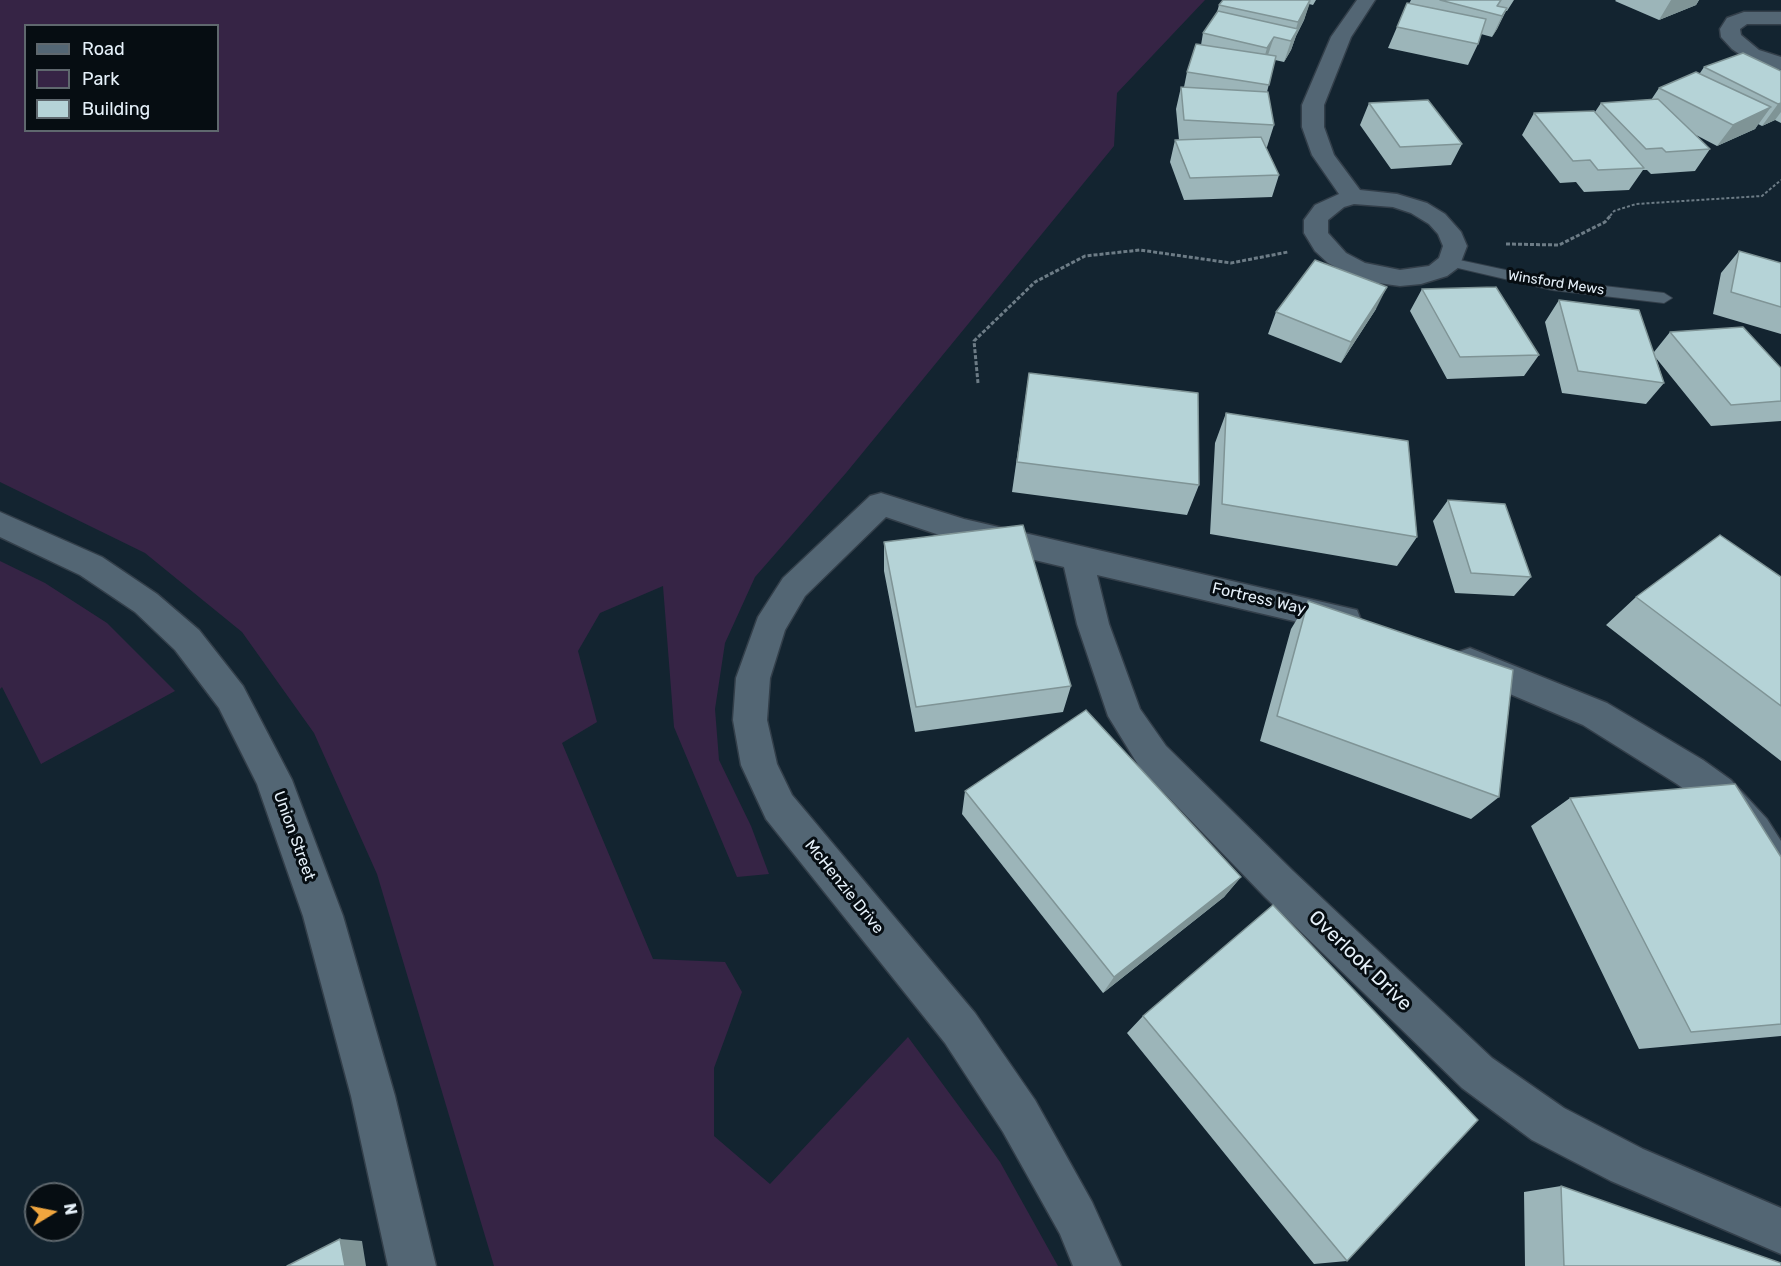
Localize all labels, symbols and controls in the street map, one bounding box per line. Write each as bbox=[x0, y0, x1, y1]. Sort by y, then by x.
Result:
legend bbox=[24, 24, 219, 132]
text: Road bbox=[82, 38, 125, 60]
text: Park bbox=[82, 68, 119, 90]
text: Building bbox=[82, 98, 150, 120]
street label: Winsford Mews bbox=[1507, 267, 1605, 299]
street label: Fortress Way bbox=[1210, 579, 1308, 619]
street label: Union Street bbox=[269, 789, 319, 883]
street label: McHenzie Drive bbox=[800, 836, 888, 938]
street label: Overlook Drive bbox=[1303, 906, 1417, 1016]
north arrow bbox=[24, 1182, 84, 1242]
text: N bbox=[60, 1202, 81, 1216]

